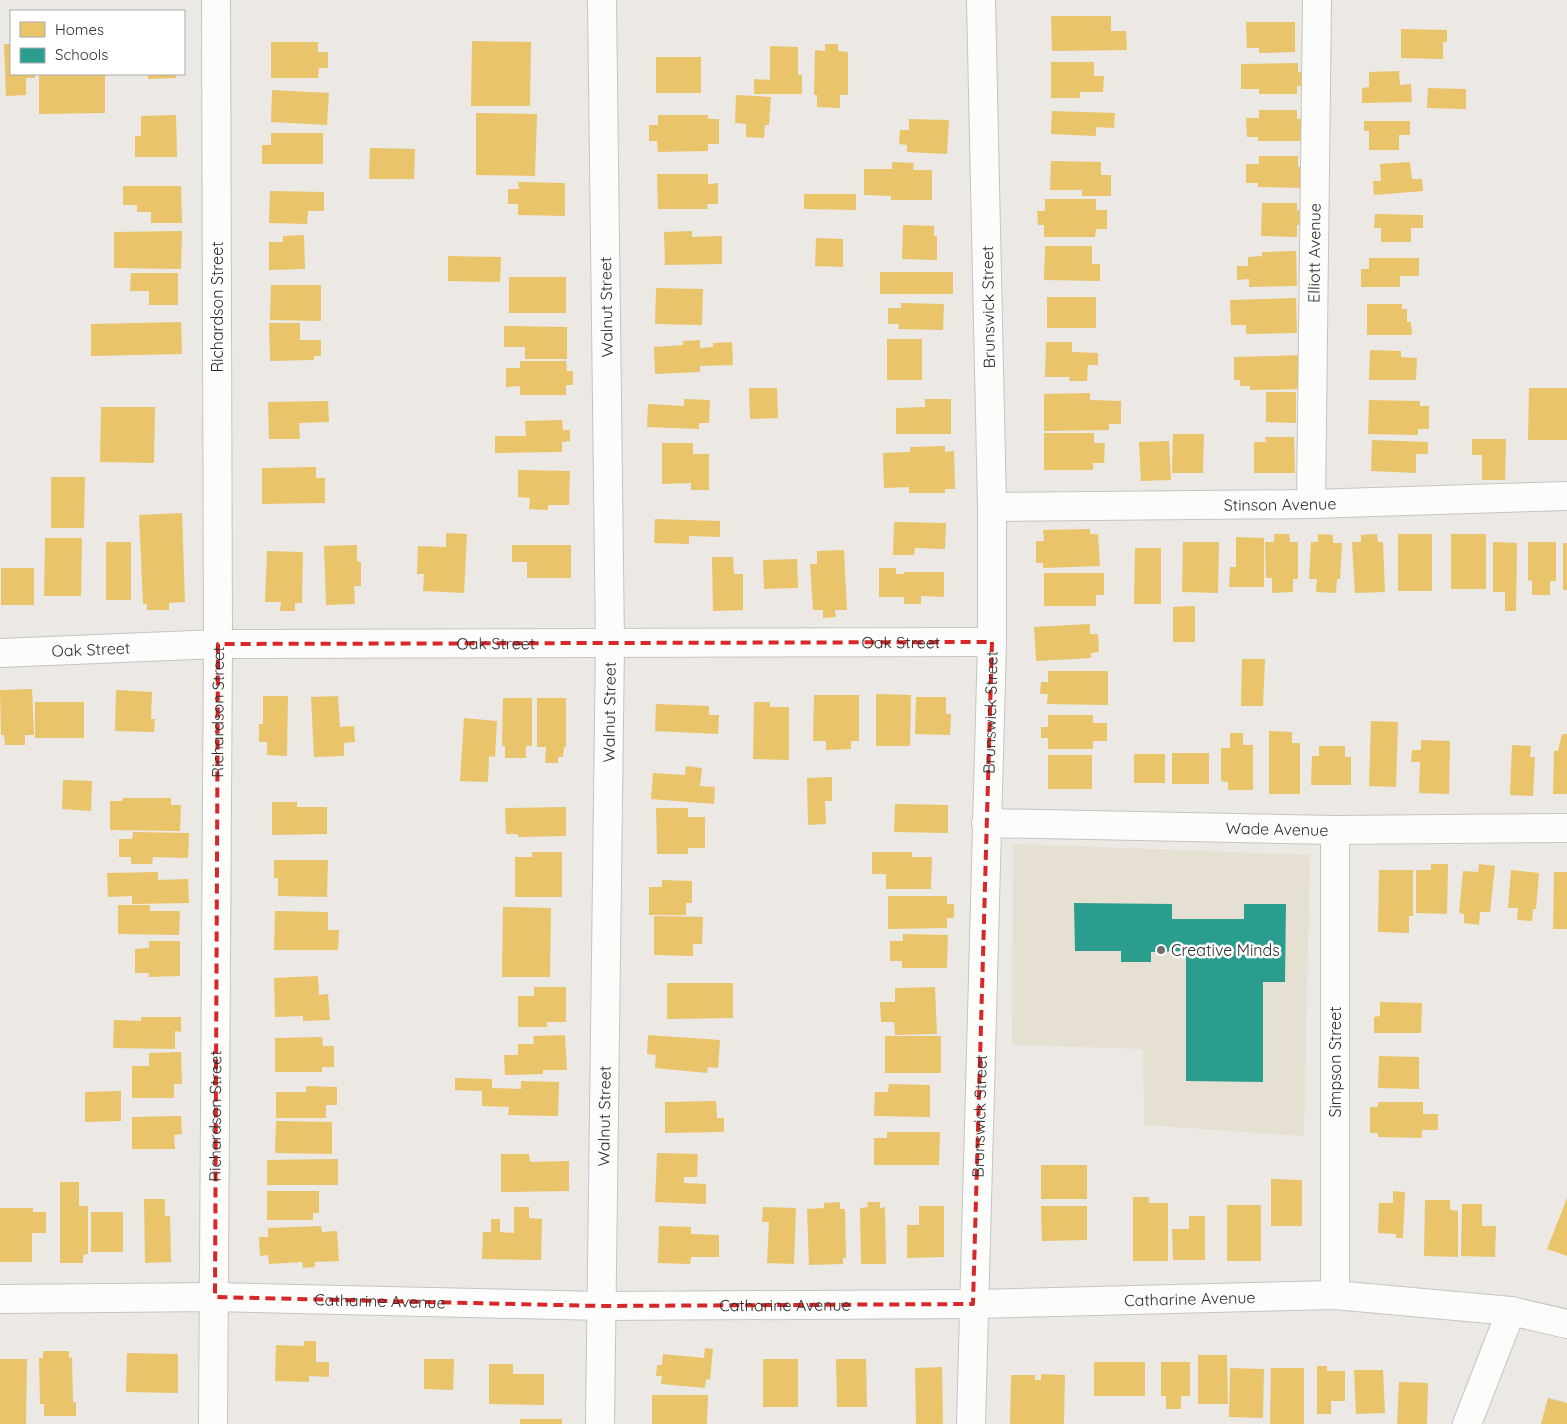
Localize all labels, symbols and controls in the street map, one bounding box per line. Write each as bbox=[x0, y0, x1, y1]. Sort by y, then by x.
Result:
legend bbox=[10, 10, 185, 75]
text: Homes bbox=[55, 20, 104, 39]
text: Schools bbox=[55, 45, 108, 64]
street label: Elliott Avenue bbox=[1303, 203, 1325, 303]
street label: Richardson Street bbox=[207, 241, 227, 373]
street label: Brunswick Street bbox=[977, 245, 999, 369]
street label: Walnut Street bbox=[595, 257, 617, 357]
street label: Stinson Avenue bbox=[1224, 493, 1337, 515]
street label: Oak Street bbox=[861, 632, 940, 652]
street label: Oak Street bbox=[456, 633, 535, 653]
street label: Oak Street bbox=[51, 638, 131, 661]
street label: Richardson Street bbox=[207, 646, 228, 778]
street label: Brunswick Street bbox=[978, 651, 1002, 774]
street label: Walnut Street bbox=[598, 662, 620, 763]
street label: Wade Avenue bbox=[1225, 818, 1329, 840]
place label: Creative Minds bbox=[1171, 940, 1280, 960]
marker: Creative Minds bbox=[1155, 944, 1167, 956]
street label: Simpson Street bbox=[1325, 1006, 1345, 1118]
street label: Richardson Street bbox=[205, 1050, 225, 1182]
street label: Brunswick Street bbox=[968, 1054, 991, 1178]
street label: Walnut Street bbox=[593, 1066, 615, 1166]
street label: Catharine Avenue bbox=[1124, 1287, 1256, 1310]
street label: Catharine Avenue bbox=[314, 1289, 446, 1312]
street label: Catharine Avenue bbox=[719, 1295, 851, 1315]

